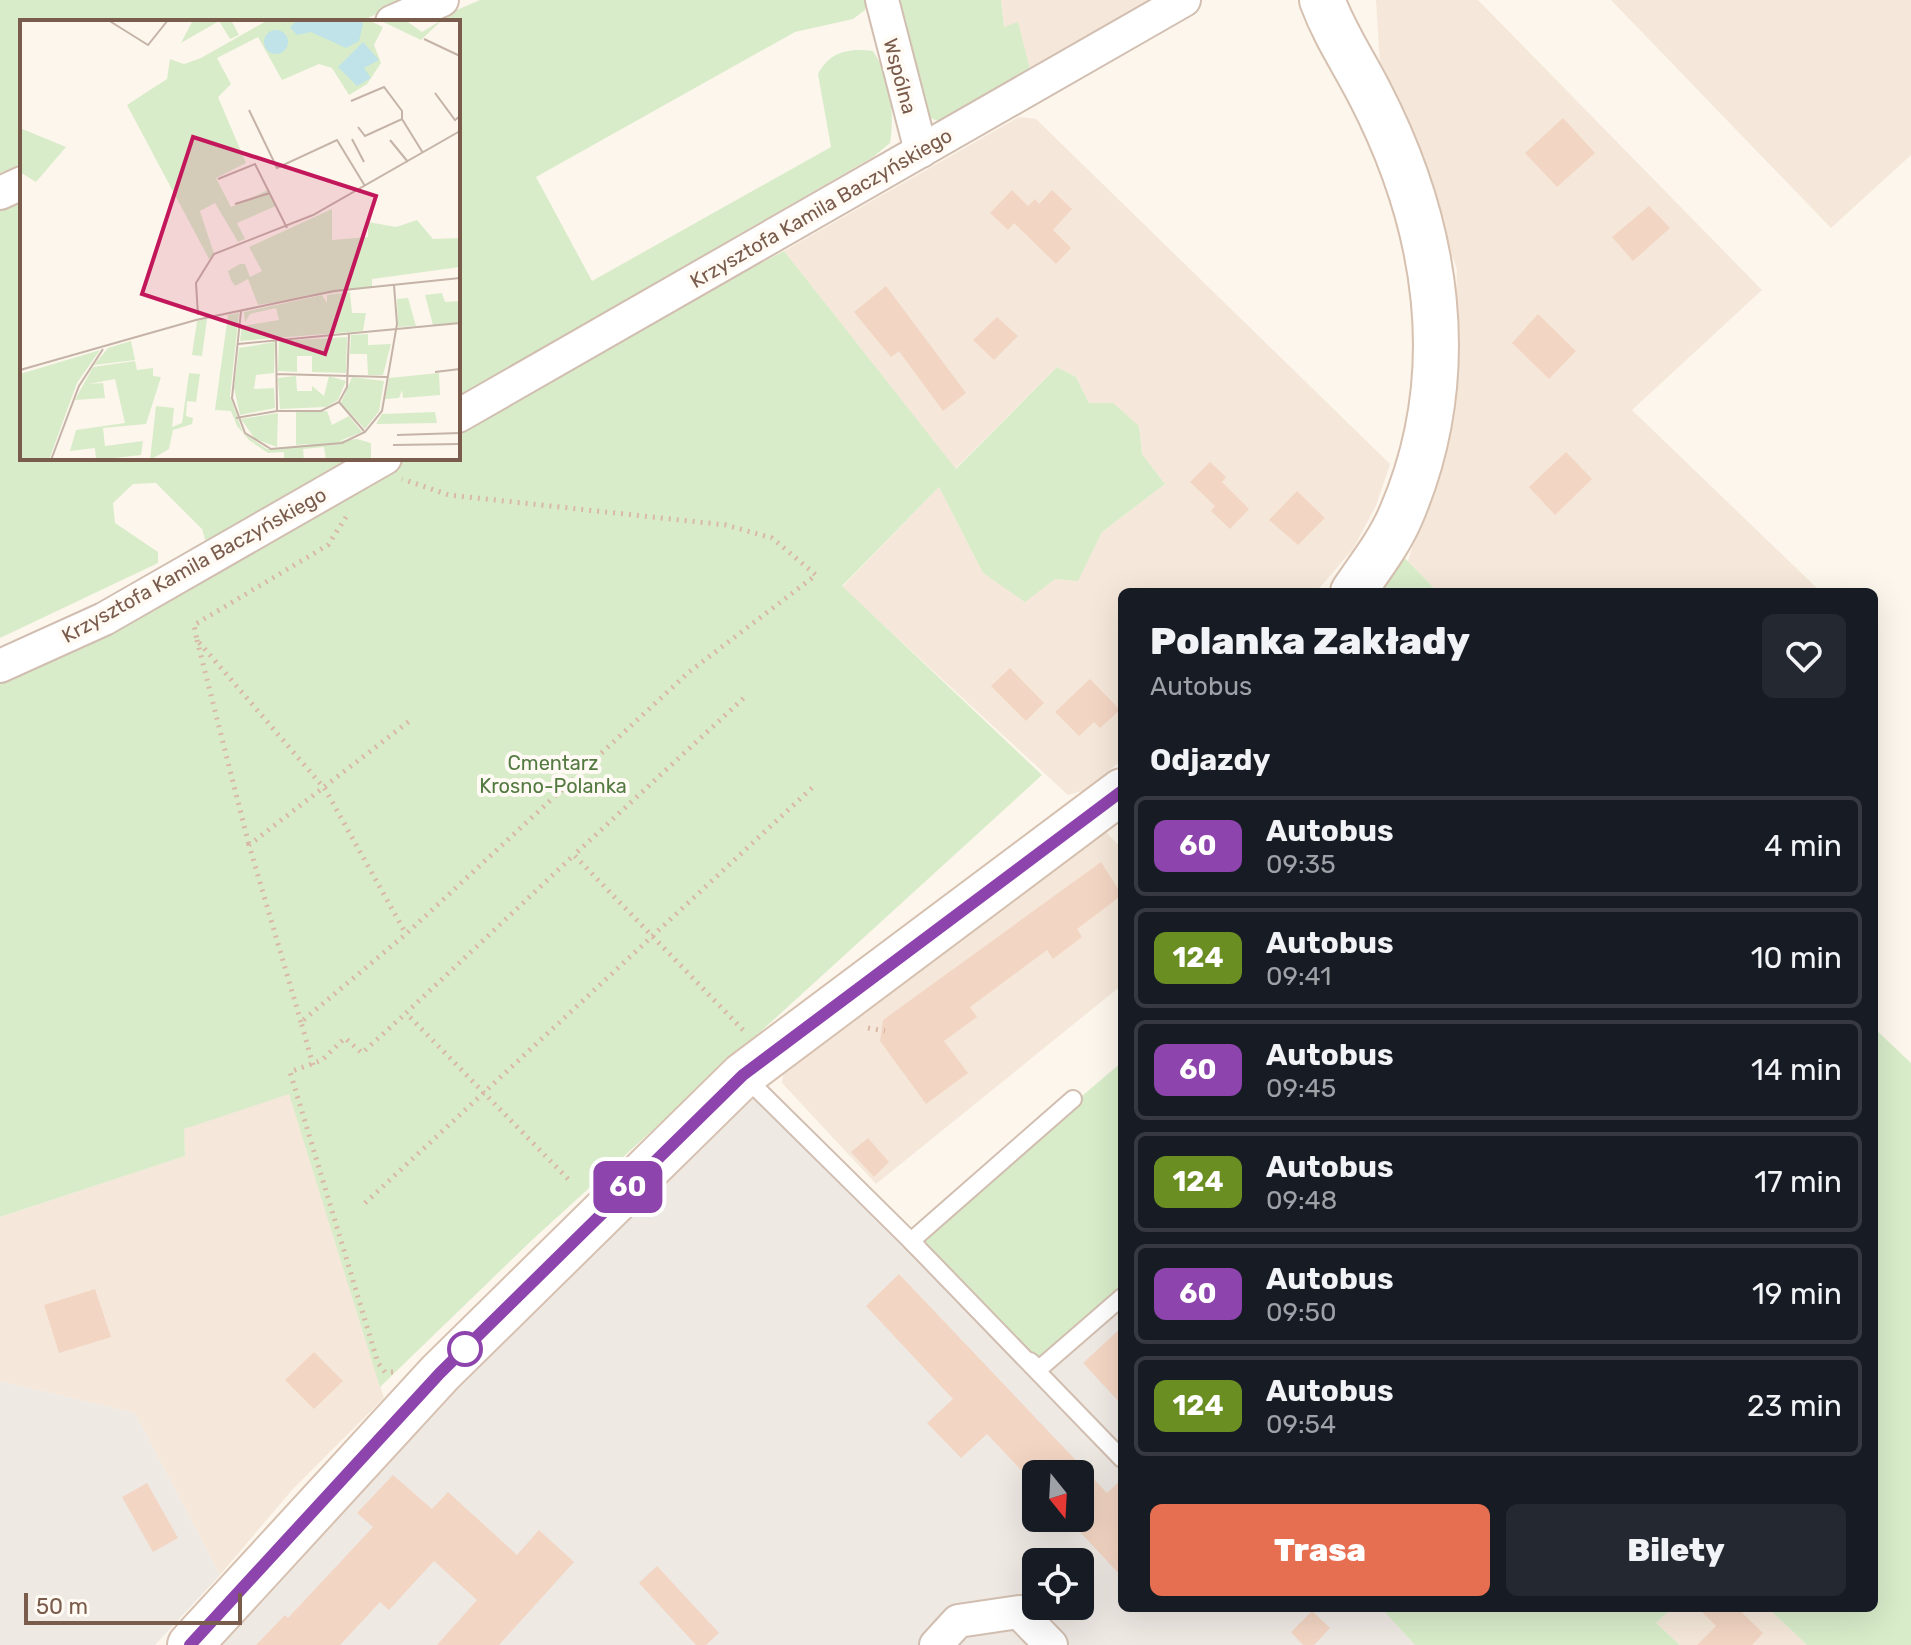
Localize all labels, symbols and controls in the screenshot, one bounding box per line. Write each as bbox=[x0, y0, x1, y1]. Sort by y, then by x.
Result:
inset map bbox=[20, 20, 460, 460]
street label: Wspólna bbox=[878, 36, 922, 116]
street label: Krzysztofa Kamila Baczyńskiego bbox=[686, 123, 956, 293]
street label: Krzysztofa Kamila Baczyńskiego bbox=[58, 482, 330, 648]
button: heart bbox=[1762, 614, 1846, 698]
text: Polanka Zakłady bbox=[1150, 618, 1470, 664]
text: Autobus bbox=[1150, 671, 1252, 702]
text: Odjazdy bbox=[1150, 742, 1270, 778]
park label: Cmentarz Krosno-Polanka bbox=[479, 751, 627, 798]
text: Autobus bbox=[1266, 813, 1394, 849]
text: 4 min bbox=[1764, 828, 1842, 864]
text: 60 bbox=[1179, 829, 1217, 862]
text: 09:35 bbox=[1266, 849, 1336, 880]
text: Autobus bbox=[1266, 925, 1394, 961]
text: 10 min bbox=[1751, 940, 1842, 976]
text: 124 bbox=[1172, 941, 1224, 974]
text: 09:41 bbox=[1266, 961, 1331, 992]
text: Autobus bbox=[1266, 1037, 1394, 1073]
text: 14 min bbox=[1751, 1052, 1842, 1088]
text: 60 bbox=[1179, 1053, 1217, 1086]
text: 09:45 bbox=[1266, 1073, 1336, 1104]
text: Autobus bbox=[1266, 1149, 1394, 1185]
line badge: 60 bbox=[592, 1161, 664, 1213]
text: 17 min bbox=[1754, 1164, 1842, 1200]
text: 124 bbox=[1172, 1165, 1224, 1198]
text: 60 bbox=[609, 1170, 647, 1203]
text: 09:48 bbox=[1266, 1185, 1337, 1216]
text: Autobus bbox=[1266, 1261, 1394, 1297]
text: 19 min bbox=[1752, 1276, 1842, 1312]
text: 60 bbox=[1179, 1277, 1217, 1310]
text: 09:50 bbox=[1266, 1297, 1337, 1328]
unlabelled marker bbox=[448, 1332, 482, 1366]
text: Autobus bbox=[1266, 1373, 1394, 1409]
text: 23 min bbox=[1747, 1388, 1842, 1424]
text: 124 bbox=[1172, 1389, 1224, 1422]
text: 09:54 bbox=[1266, 1409, 1336, 1440]
north arrow bbox=[1022, 1460, 1094, 1532]
map controls bbox=[1022, 1460, 1094, 1620]
button: Trasa bbox=[1150, 1504, 1490, 1596]
button: Bilety bbox=[1506, 1504, 1846, 1596]
button: locate bbox=[1022, 1548, 1094, 1620]
scale bar bbox=[24, 1589, 242, 1625]
text: 50 m bbox=[36, 1593, 88, 1620]

